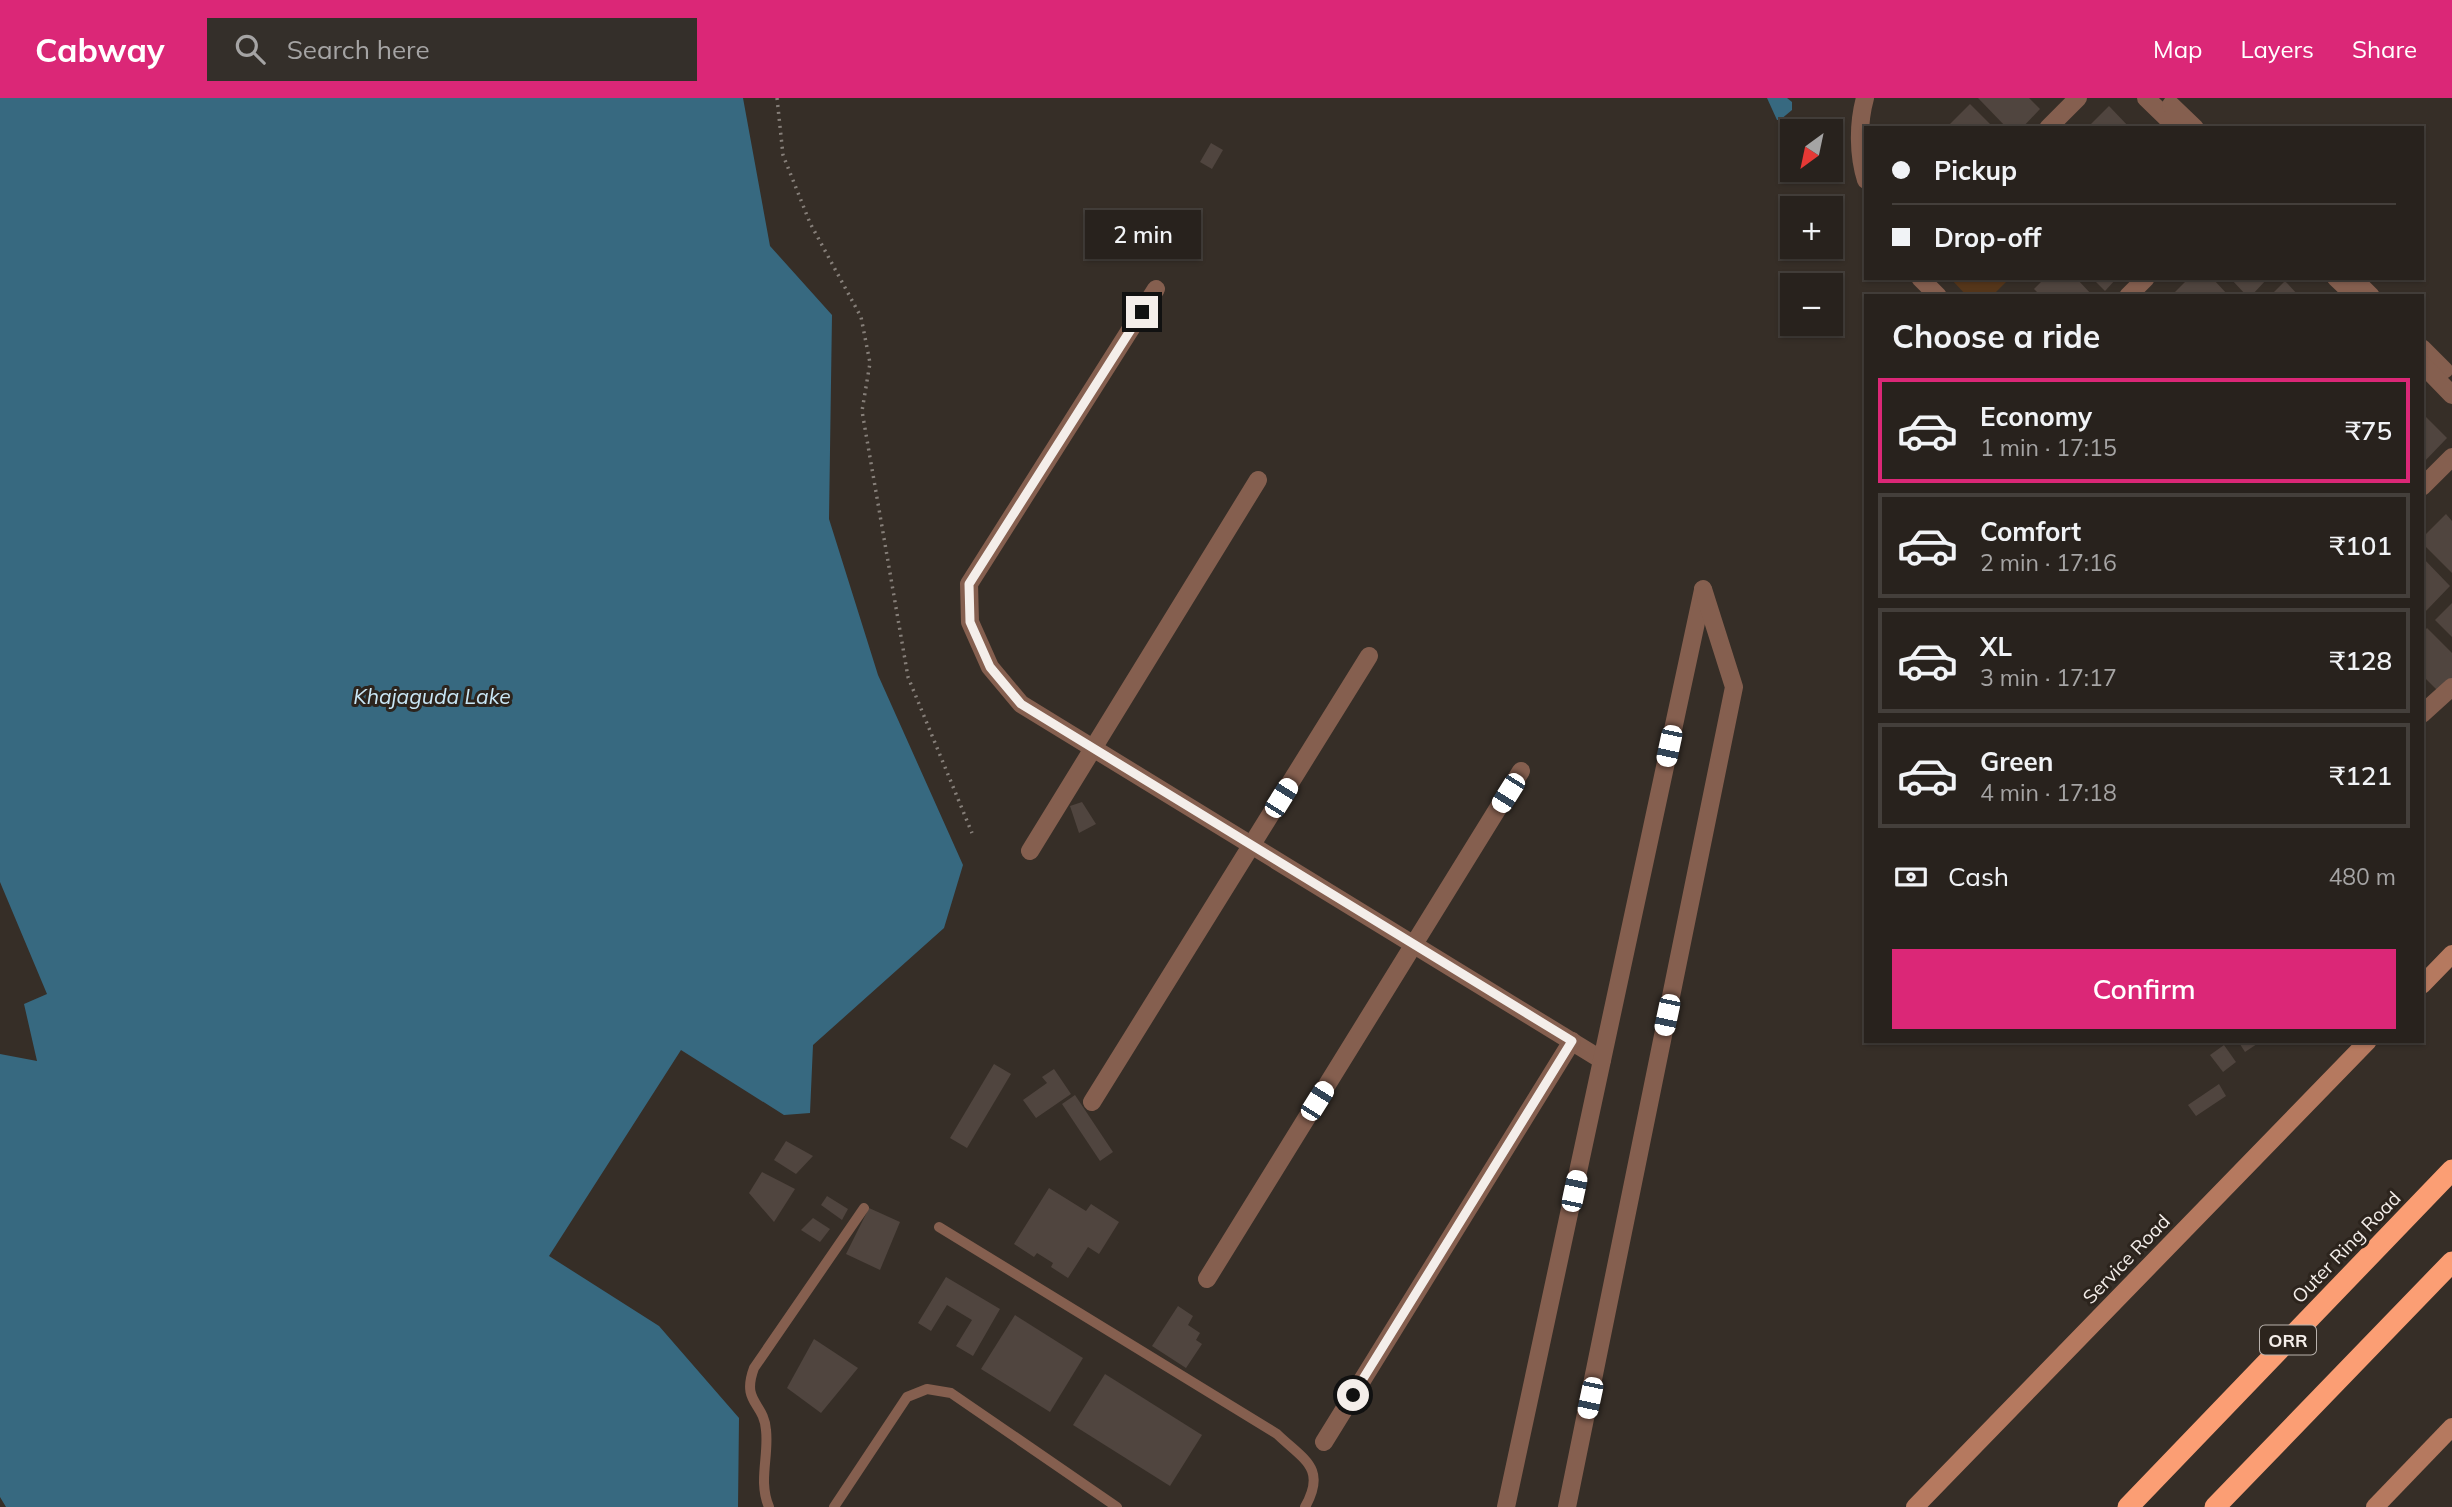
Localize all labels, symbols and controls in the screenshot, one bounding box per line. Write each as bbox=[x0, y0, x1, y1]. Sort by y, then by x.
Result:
search box bbox=[207, 18, 697, 81]
text: Cabway bbox=[35, 29, 165, 70]
icon: search bbox=[231, 30, 269, 68]
text: Search here bbox=[287, 33, 430, 66]
text: Map bbox=[2153, 34, 2202, 64]
text: Layers bbox=[2240, 34, 2314, 64]
text: Share bbox=[2352, 34, 2417, 64]
north arrow bbox=[1780, 119, 1843, 182]
map controls bbox=[1780, 119, 1843, 336]
text: Pickup bbox=[1934, 154, 2017, 187]
button: + bbox=[1780, 196, 1843, 259]
callout: 2 min bbox=[1084, 211, 1200, 260]
text: 2 min bbox=[1113, 220, 1173, 249]
text: Drop-off bbox=[1934, 221, 2041, 254]
button: − bbox=[1780, 273, 1843, 336]
route end bbox=[1126, 296, 1158, 328]
text: Choose a ride bbox=[1892, 316, 2100, 356]
icon: car bbox=[1896, 399, 1959, 462]
text: Economy bbox=[1980, 400, 2092, 433]
text: ₹75 bbox=[2345, 414, 2392, 447]
text: 1 min · 17:15 bbox=[1980, 433, 2117, 462]
icon: car bbox=[1896, 514, 1959, 577]
text: Comfort bbox=[1980, 515, 2081, 548]
text: ₹101 bbox=[2330, 529, 2392, 562]
text: 2 min · 17:16 bbox=[1980, 548, 2117, 577]
icon: car bbox=[1896, 629, 1959, 692]
text: XL bbox=[1980, 630, 2012, 663]
text: ₹128 bbox=[2330, 644, 2392, 677]
text: 3 min · 17:17 bbox=[1980, 663, 2117, 692]
water label: Khajaguda Lake bbox=[353, 683, 511, 709]
car bbox=[1655, 723, 1684, 769]
icon: car bbox=[1896, 744, 1959, 807]
text: Green bbox=[1980, 745, 2053, 778]
text: ₹121 bbox=[2330, 759, 2392, 792]
car bbox=[1488, 770, 1529, 816]
car bbox=[1261, 775, 1302, 821]
text: 4 min · 17:18 bbox=[1980, 778, 2117, 807]
icon: cash bbox=[1892, 858, 1930, 896]
text: Cash bbox=[1948, 860, 2009, 893]
text: 480 m bbox=[2328, 862, 2396, 891]
button: Confirm bbox=[1892, 949, 2396, 1029]
car bbox=[1653, 992, 1682, 1038]
car bbox=[1297, 1078, 1338, 1124]
car bbox=[1560, 1168, 1589, 1214]
street label: Outer Ring Road bbox=[2287, 1186, 2405, 1308]
street label: Service Road bbox=[2077, 1209, 2175, 1309]
road number: ORR bbox=[2260, 1325, 2316, 1354]
car bbox=[1576, 1375, 1605, 1421]
route start bbox=[1337, 1379, 1369, 1411]

